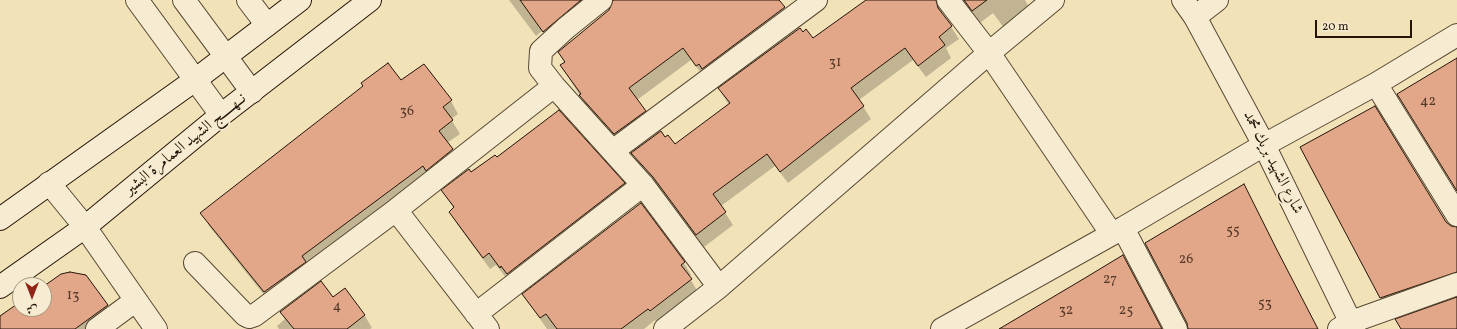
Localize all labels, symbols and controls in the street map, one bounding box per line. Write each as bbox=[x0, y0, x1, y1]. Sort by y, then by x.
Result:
scale bar bbox=[1317, 12, 1414, 38]
text: 20 m bbox=[1322, 19, 1349, 35]
house number: 31 bbox=[829, 55, 841, 71]
street label: نــهـــــج الشهيد العمامرة البشير bbox=[121, 90, 251, 200]
house number: 42 bbox=[1420, 94, 1436, 110]
house number: 36 bbox=[400, 104, 414, 120]
street label: شارع الشهيد بريك محمد bbox=[1238, 108, 1306, 218]
house number: 55 bbox=[1226, 223, 1240, 239]
house number: 26 bbox=[1179, 252, 1193, 268]
house number: 27 bbox=[1103, 272, 1117, 288]
north arrow bbox=[12, 277, 52, 317]
house number: 13 bbox=[67, 288, 79, 304]
house number: 53 bbox=[1258, 296, 1272, 312]
house number: 4 bbox=[333, 299, 341, 315]
text: ش bbox=[27, 301, 37, 316]
house number: 32 bbox=[1059, 303, 1073, 319]
house number: 25 bbox=[1119, 303, 1133, 319]

